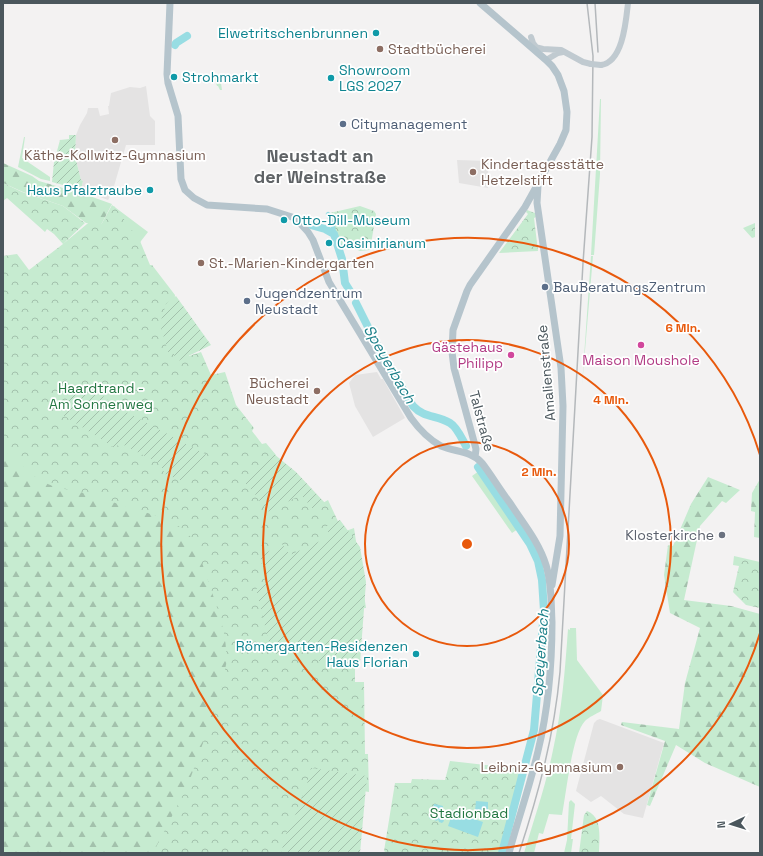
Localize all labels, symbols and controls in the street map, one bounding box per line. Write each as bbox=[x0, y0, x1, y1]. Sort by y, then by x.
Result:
place label: Elwetritschenbrunnen bbox=[218, 24, 368, 42]
marker: Elwetritschenbrunnen bbox=[371, 28, 381, 38]
place label: Stadtbücherei bbox=[388, 40, 486, 58]
marker: Stadtbücherei bbox=[375, 44, 385, 54]
place label: Showroom LGS 2027 bbox=[339, 61, 410, 95]
place label: Strohmarkt bbox=[182, 68, 259, 86]
marker: Strohmarkt bbox=[169, 72, 179, 82]
marker: Showroom LGS 2027 bbox=[326, 73, 336, 83]
place label: Citymanagement bbox=[351, 115, 467, 133]
marker: Citymanagement bbox=[338, 119, 348, 129]
marker: Käthe-Kollwitz-Gymnasium bbox=[110, 135, 120, 145]
district label: Neustadt an der Weinstraße bbox=[254, 144, 386, 188]
place label: Käthe-Kollwitz-Gymnasium bbox=[24, 146, 206, 164]
place label: Kindertagesstätte Hetzelstift bbox=[481, 155, 604, 189]
marker: Kindertagesstätte Hetzelstift bbox=[468, 167, 478, 177]
place label: Haus Pfalztraube bbox=[27, 181, 142, 199]
marker: Haus Pfalztraube bbox=[145, 185, 155, 195]
place label: Otto-Dill-Museum bbox=[292, 211, 410, 229]
marker: Otto-Dill-Museum bbox=[279, 215, 289, 225]
place label: Casimirianum bbox=[337, 234, 426, 252]
marker: Casimirianum bbox=[324, 238, 334, 248]
place label: St.-Marien-Kindergarten bbox=[209, 254, 374, 272]
marker: St.-Marien-Kindergarten bbox=[196, 258, 206, 268]
place label: BauBeratungsZentrum bbox=[553, 278, 706, 296]
marker: BauBeratungsZentrum bbox=[540, 282, 550, 292]
place label: Jugendzentrum Neustadt bbox=[255, 284, 362, 318]
marker: Jugendzentrum Neustadt bbox=[242, 296, 252, 306]
text: 6 Min. bbox=[665, 320, 701, 336]
water label: Speyerbach bbox=[360, 321, 421, 407]
street label: Amalienstraße bbox=[533, 324, 559, 422]
place label: Gästehaus Philipp bbox=[432, 338, 503, 372]
marker: Maison Moushole bbox=[636, 340, 646, 350]
marker: Gästehaus Philipp bbox=[506, 350, 516, 360]
place label: Maison Moushole bbox=[582, 351, 700, 369]
place label: Bücherei Neustadt bbox=[246, 374, 309, 408]
park label: Haardtrand - Am Sonnenweg bbox=[49, 379, 153, 413]
marker: Bücherei Neustadt bbox=[312, 386, 322, 396]
street label: Talstraße bbox=[465, 389, 499, 453]
text: 4 Min. bbox=[593, 392, 629, 408]
text: 2 Min. bbox=[522, 464, 556, 480]
place label: Klosterkirche bbox=[625, 526, 714, 544]
marker: Klosterkirche bbox=[717, 530, 727, 540]
centre of rings bbox=[460, 537, 474, 551]
water label: Speyerbach bbox=[527, 608, 553, 697]
place label: Römergarten-Residenzen Haus Florian bbox=[236, 637, 408, 671]
marker: Römergarten-Residenzen Haus Florian bbox=[411, 649, 421, 659]
place label: Leibniz-Gymnasium bbox=[481, 758, 612, 776]
marker: Leibniz-Gymnasium bbox=[615, 762, 625, 772]
park label: Stadionbad bbox=[430, 804, 508, 822]
north arrow bbox=[711, 804, 751, 844]
text: N bbox=[714, 821, 728, 829]

